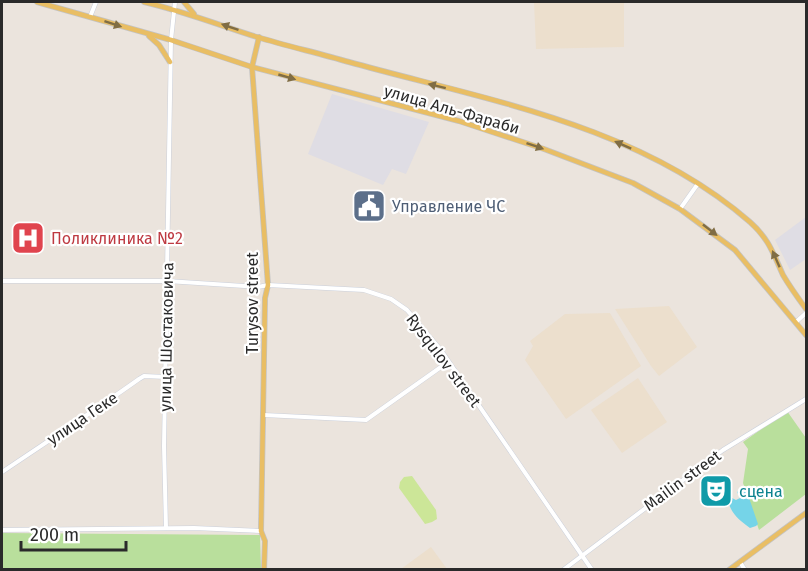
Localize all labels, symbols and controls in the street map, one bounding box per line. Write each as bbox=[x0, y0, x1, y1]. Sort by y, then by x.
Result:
one-way arrow bbox=[104, 20, 122, 30]
one-way arrow bbox=[221, 22, 239, 32]
one-way arrow bbox=[278, 73, 296, 82]
one-way arrow bbox=[428, 80, 447, 90]
street label: улица Аль-Фараби bbox=[382, 81, 522, 138]
one-way arrow bbox=[614, 139, 632, 149]
one-way arrow bbox=[526, 142, 544, 151]
public building icon: Управление ЧС bbox=[351, 188, 387, 224]
place label: Управление ЧС bbox=[392, 197, 505, 216]
hospital icon: Поликлиника №2 bbox=[10, 220, 46, 256]
one-way arrow bbox=[702, 224, 718, 237]
place label: Поликлиника №2 bbox=[51, 229, 183, 248]
one-way arrow bbox=[772, 250, 781, 267]
street label: Turysov street bbox=[243, 252, 262, 354]
street label: улица Шостаковича bbox=[156, 262, 177, 412]
street label: Rysqulov street bbox=[402, 310, 485, 411]
street label: улица Геке bbox=[43, 388, 121, 449]
street label: Mailin street bbox=[640, 446, 725, 515]
theatre icon: сцена bbox=[698, 473, 734, 509]
place label: сцена bbox=[739, 482, 783, 501]
scale bar bbox=[21, 514, 126, 552]
text: 200 m bbox=[30, 524, 79, 546]

